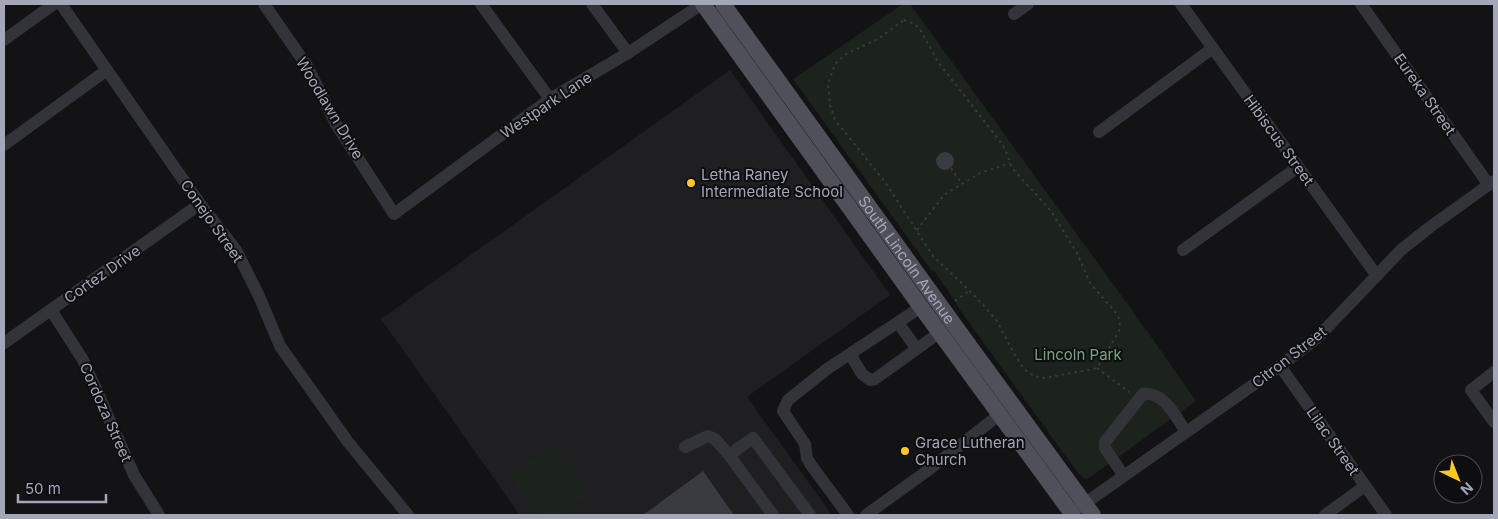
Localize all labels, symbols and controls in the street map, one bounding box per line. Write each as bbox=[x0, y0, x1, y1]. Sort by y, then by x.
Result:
street label: Eureka Street bbox=[1390, 50, 1460, 139]
street label: Woodlawn Drive bbox=[292, 53, 368, 163]
street label: Westpark Lane bbox=[497, 67, 595, 143]
street label: Hibiscus Street bbox=[1240, 91, 1318, 189]
place label: Letha Raney Intermediate School bbox=[701, 165, 843, 201]
street label: Conejo Street bbox=[176, 176, 248, 266]
marker: Letha Raney Intermediate School bbox=[685, 177, 697, 189]
street label: South Lincoln Avenue bbox=[855, 192, 960, 327]
street label: Cortez Drive bbox=[60, 241, 144, 307]
street label: Citron Street bbox=[1248, 322, 1330, 392]
park label: Lincoln Park bbox=[1034, 345, 1122, 364]
street label: Cordoza Street bbox=[76, 359, 136, 465]
street label: Lilac Street bbox=[1302, 403, 1364, 479]
place label: Grace Lutheran Church bbox=[915, 433, 1025, 469]
marker: Grace Lutheran Church bbox=[899, 445, 911, 457]
north arrow bbox=[1433, 454, 1483, 504]
scale bar bbox=[18, 472, 105, 504]
text: 50 m bbox=[25, 479, 61, 498]
text: N bbox=[1458, 479, 1477, 499]

